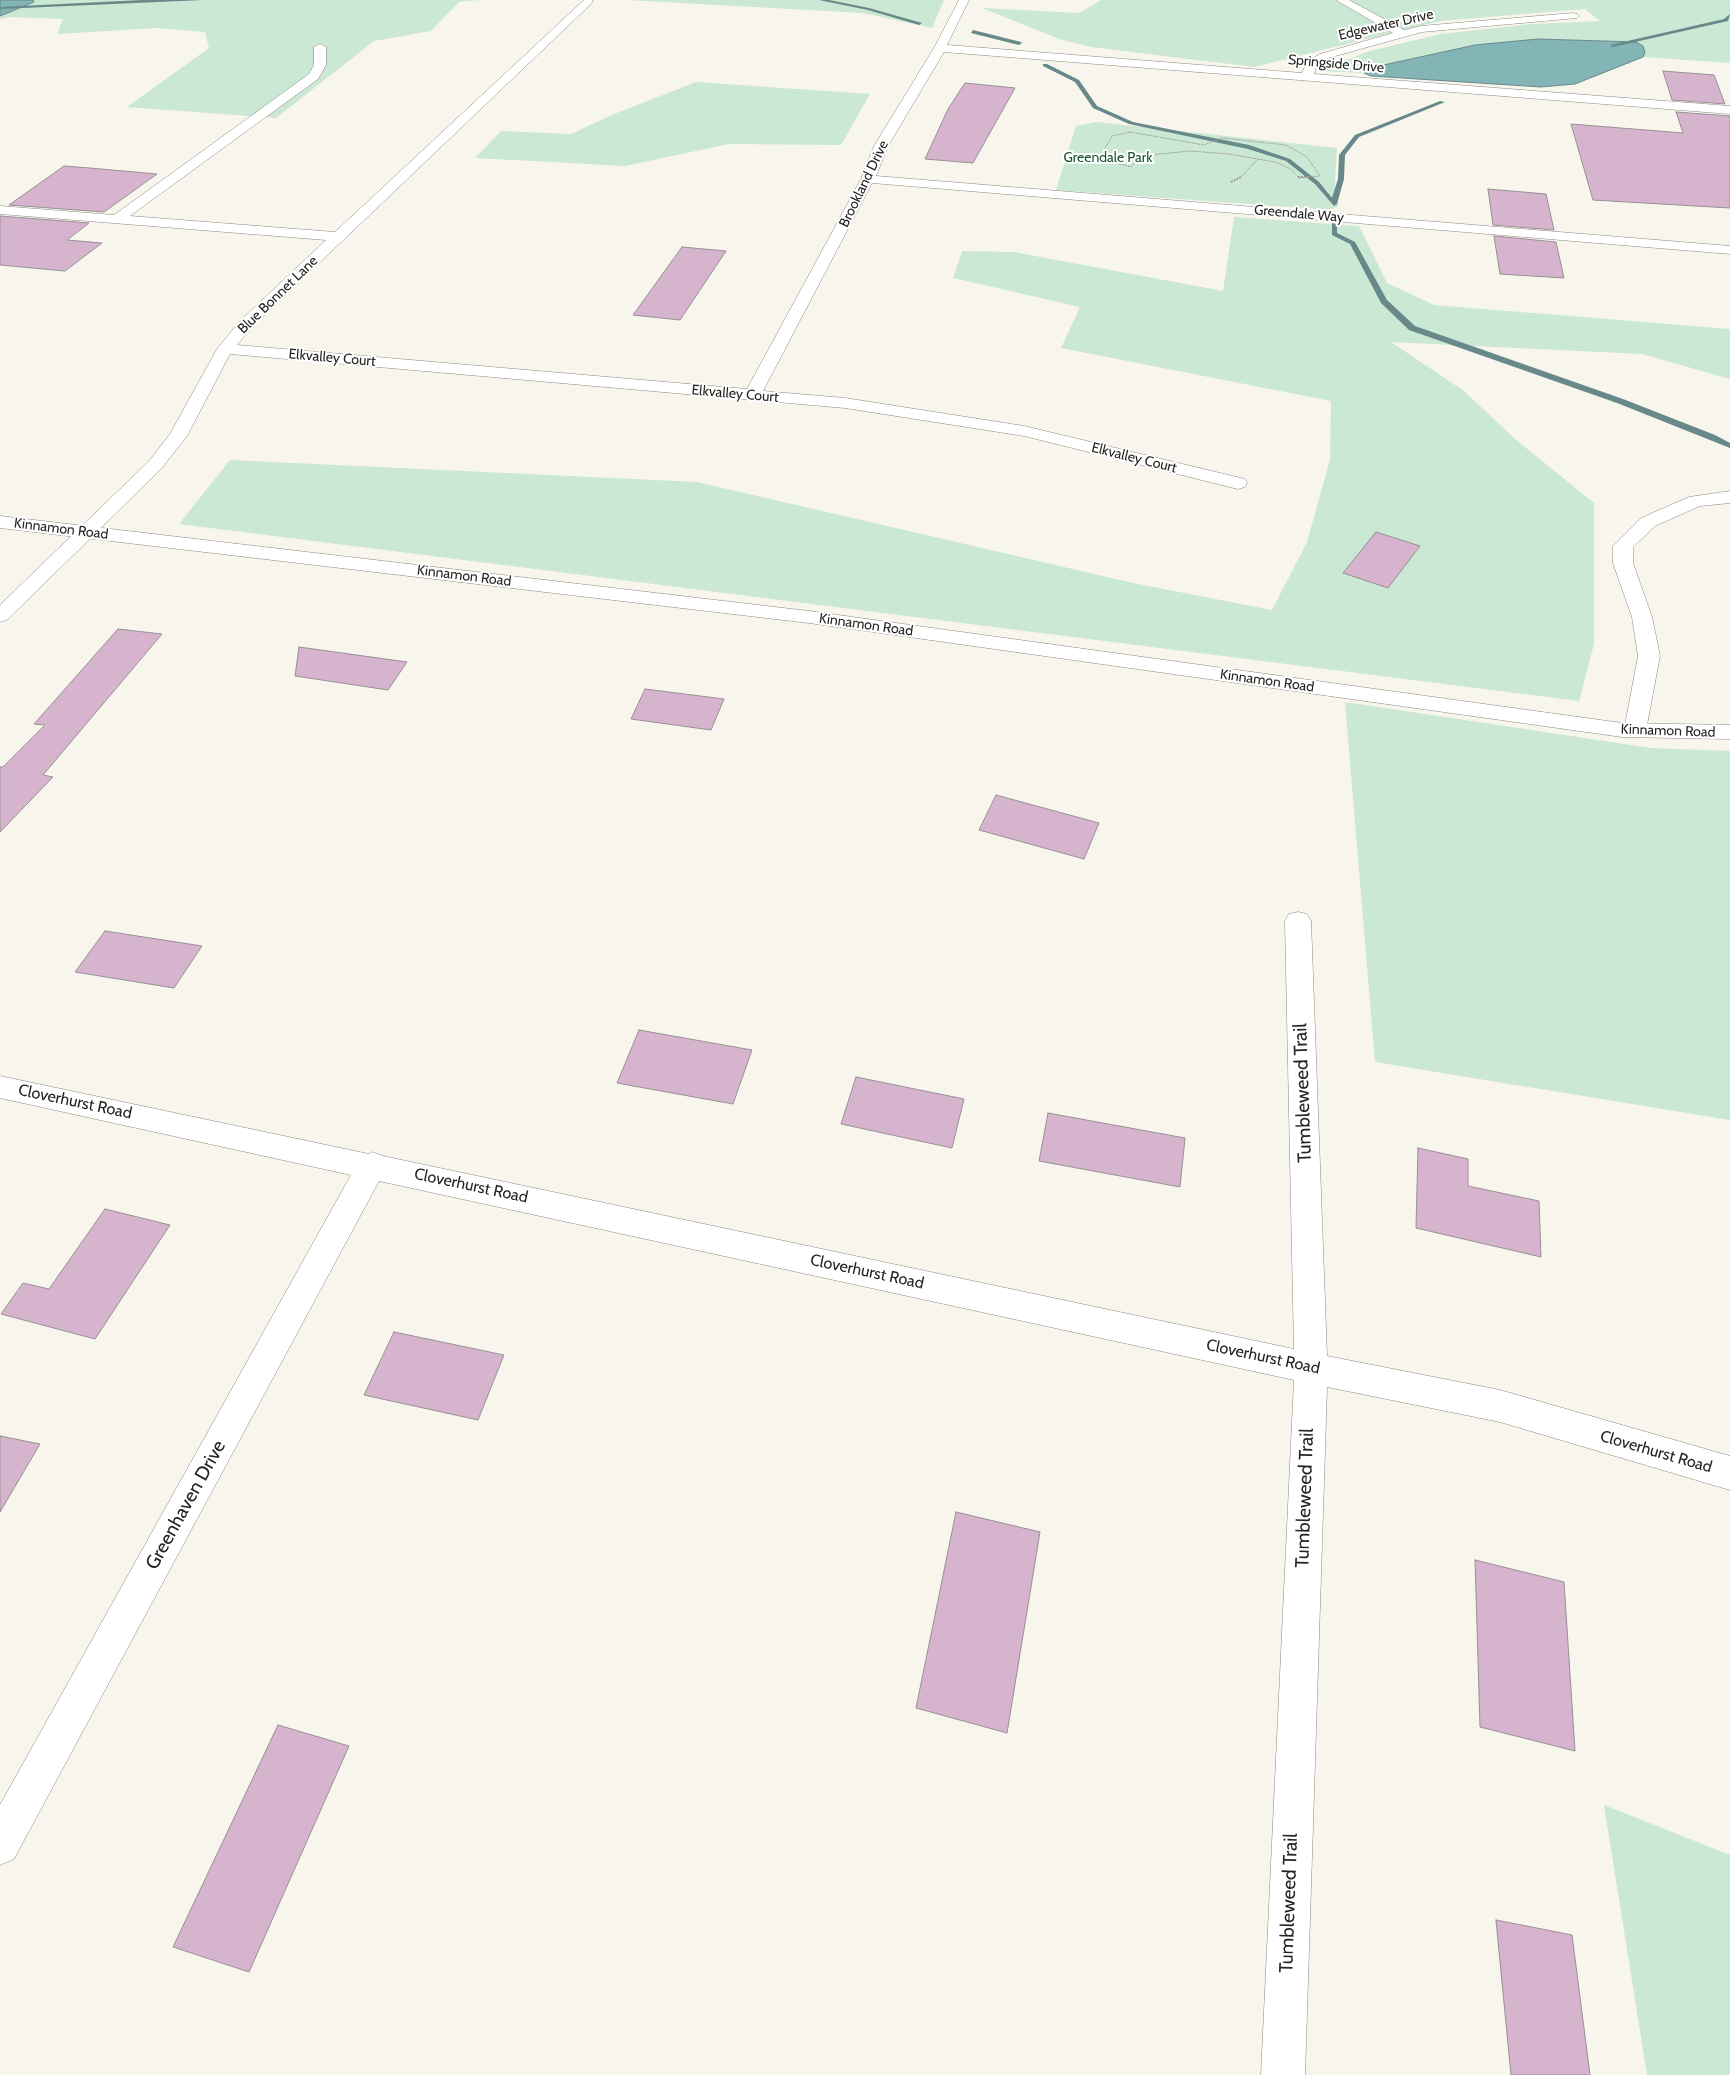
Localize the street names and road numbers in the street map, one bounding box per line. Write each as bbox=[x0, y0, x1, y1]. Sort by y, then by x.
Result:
street label: Edgewater Drive bbox=[1337, 6, 1435, 44]
street label: Springside Drive bbox=[1287, 51, 1385, 77]
street label: Brookland Drive bbox=[836, 138, 892, 230]
street label: Greendale Way bbox=[1253, 202, 1345, 226]
street label: Blue Bonnet Lane bbox=[235, 253, 321, 337]
street label: Elkvalley Court bbox=[288, 346, 376, 370]
street label: Elkvalley Court bbox=[691, 382, 779, 406]
street label: Elkvalley Court bbox=[1090, 439, 1178, 477]
street label: Kinnamon Road bbox=[13, 515, 109, 543]
street label: Kinnamon Road bbox=[416, 562, 512, 590]
street label: Kinnamon Road bbox=[818, 610, 914, 640]
street label: Kinnamon Road bbox=[1219, 666, 1315, 696]
street label: Kinnamon Road bbox=[1620, 721, 1716, 741]
street label: Tumbleweed Trail bbox=[1289, 1023, 1317, 1163]
street label: Cloverhurst Road bbox=[16, 1081, 134, 1123]
street label: Cloverhurst Road bbox=[412, 1165, 530, 1207]
street label: Cloverhurst Road bbox=[808, 1251, 926, 1293]
street label: Cloverhurst Road bbox=[1204, 1336, 1322, 1378]
street label: Cloverhurst Road bbox=[1598, 1427, 1714, 1477]
street label: Tumbleweed Trail bbox=[1291, 1428, 1319, 1568]
street label: Greenhaven Drive bbox=[141, 1437, 231, 1573]
street label: Tumbleweed Trail bbox=[1275, 1833, 1303, 1973]

